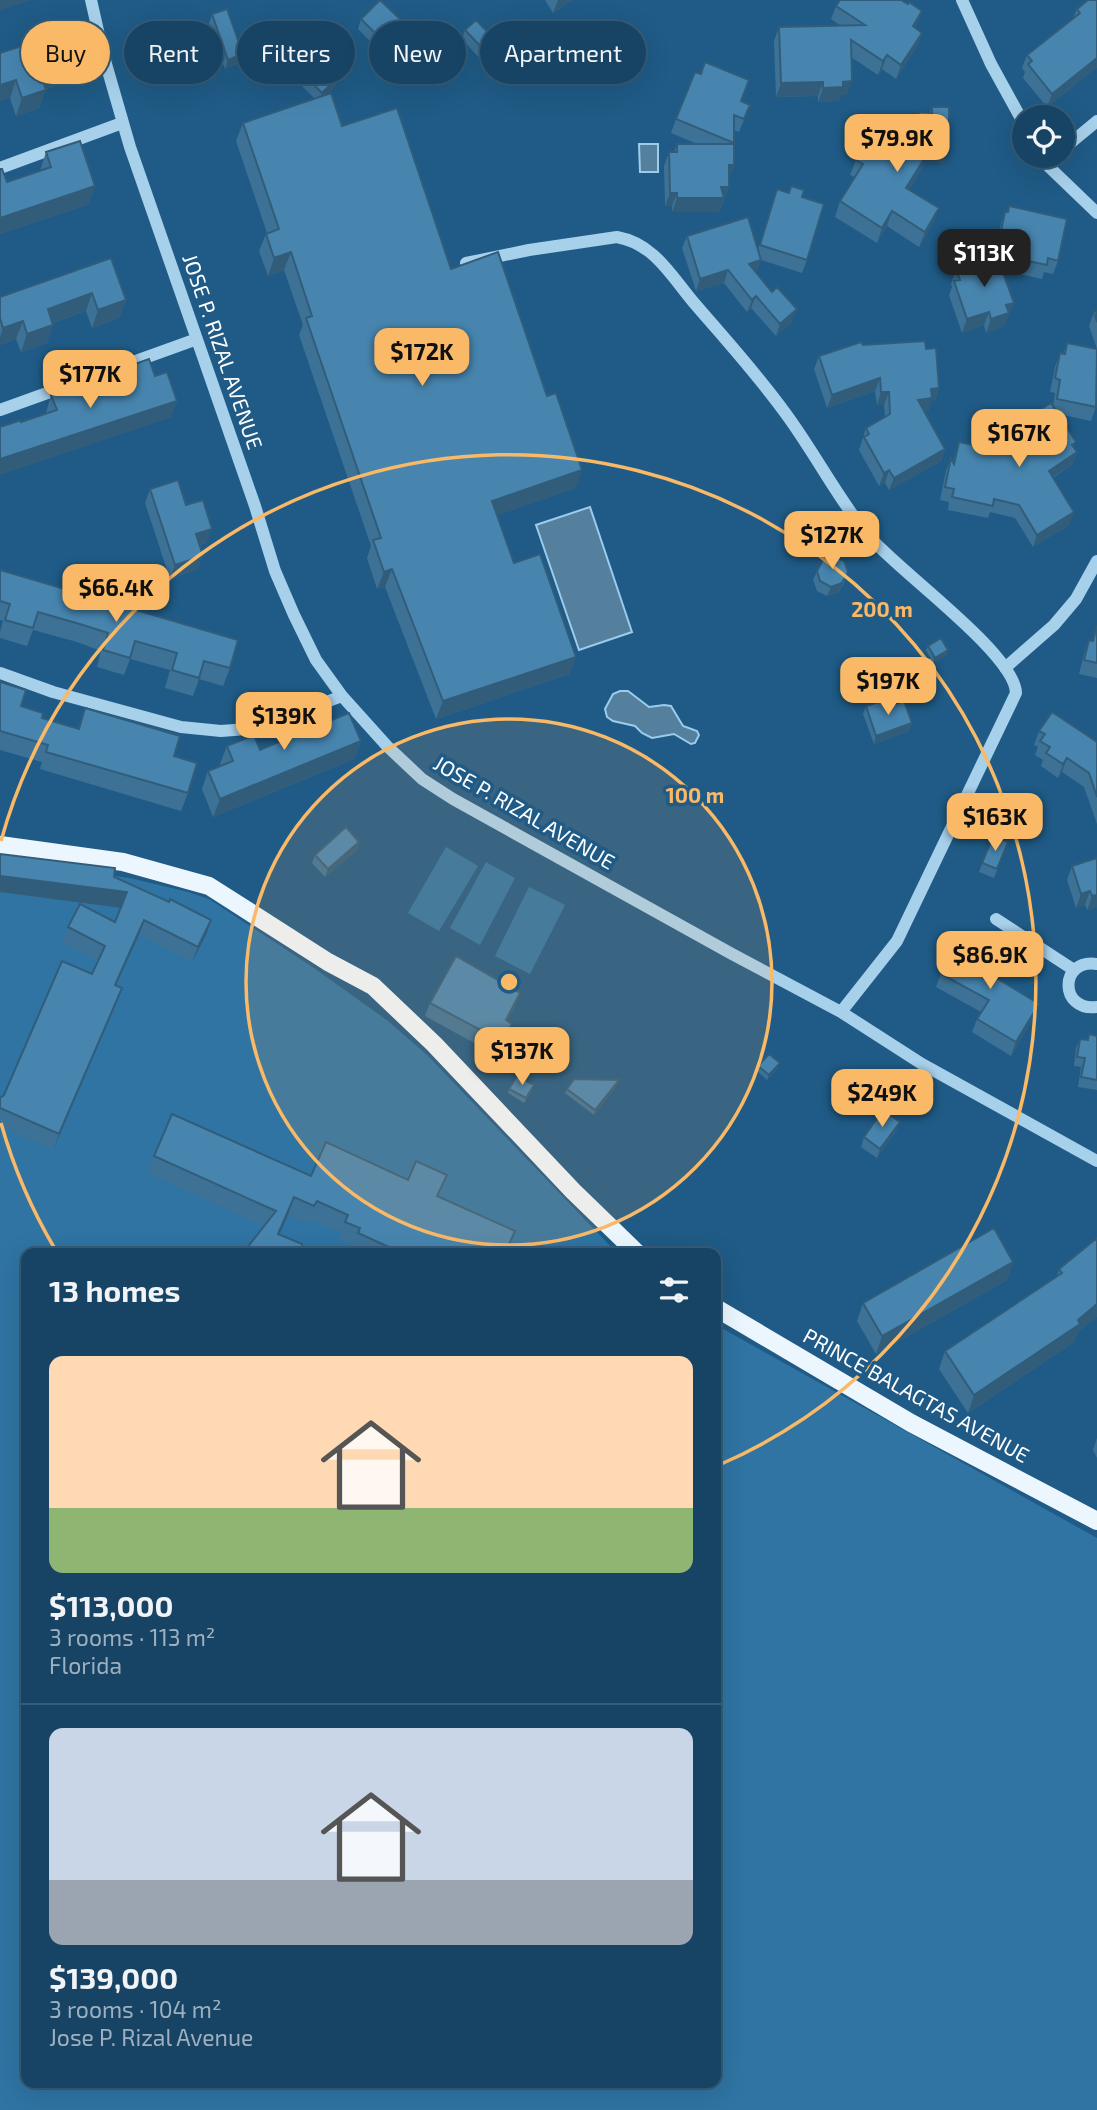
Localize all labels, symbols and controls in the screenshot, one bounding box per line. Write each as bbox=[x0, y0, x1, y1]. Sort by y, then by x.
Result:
chip: Buy bbox=[21, 21, 110, 84]
chip: Rent bbox=[124, 21, 223, 84]
chip: Filters bbox=[237, 21, 355, 84]
chip: New bbox=[369, 21, 466, 84]
chip: Apartment bbox=[480, 21, 646, 84]
map controls bbox=[1012, 105, 1075, 168]
button: locate bbox=[1012, 105, 1075, 168]
pin: $79.9K bbox=[840, 114, 954, 174]
text: $79.9K bbox=[861, 123, 933, 151]
pin: $113K bbox=[935, 230, 1033, 289]
text: $113K bbox=[954, 238, 1014, 266]
street label: JOSE P. RIZAL AVENUE bbox=[178, 251, 269, 453]
pin: $172K bbox=[373, 328, 471, 388]
text: $172K bbox=[390, 337, 454, 365]
pin: $177K bbox=[41, 350, 139, 410]
text: $177K bbox=[59, 359, 121, 387]
pin: $167K bbox=[970, 410, 1068, 469]
text: $167K bbox=[987, 418, 1051, 446]
pin: $127K bbox=[783, 512, 881, 571]
text: $127K bbox=[800, 520, 864, 548]
pin: $66.4K bbox=[59, 564, 173, 624]
text: $66.4K bbox=[78, 573, 154, 601]
text: 200 m bbox=[851, 596, 913, 621]
pin: $197K bbox=[839, 658, 937, 717]
text: $197K bbox=[856, 666, 920, 694]
pin: $139K bbox=[235, 692, 333, 752]
text: $139K bbox=[252, 701, 316, 729]
street label: JOSE P. RIZAL AVENUE bbox=[430, 750, 620, 874]
text: 100 m bbox=[666, 782, 724, 807]
pin: $163K bbox=[946, 794, 1044, 853]
text: $163K bbox=[963, 802, 1027, 830]
pin: $86.9K bbox=[933, 932, 1047, 991]
text: $86.9K bbox=[952, 940, 1028, 968]
centre of rings bbox=[497, 970, 521, 994]
pin: $137K bbox=[473, 1028, 571, 1087]
text: $137K bbox=[490, 1036, 554, 1064]
pin: $249K bbox=[833, 1070, 931, 1129]
text: $249K bbox=[847, 1078, 917, 1106]
icon: filters bbox=[655, 1271, 693, 1309]
text: 13 homes bbox=[49, 1272, 180, 1308]
street label: PRINCE BALAGTAS AVENUE bbox=[799, 1322, 1034, 1467]
icon: home bbox=[308, 1402, 434, 1528]
text: $113,000 bbox=[49, 1587, 173, 1623]
text: 3 rooms · 113 m² bbox=[49, 1623, 215, 1651]
text: Florida bbox=[49, 1651, 122, 1679]
icon: home bbox=[308, 1774, 434, 1900]
text: $139,000 bbox=[49, 1959, 178, 1995]
text: 3 rooms · 104 m² bbox=[49, 1995, 221, 2023]
text: Jose P. Rizal Avenue bbox=[49, 2023, 253, 2051]

